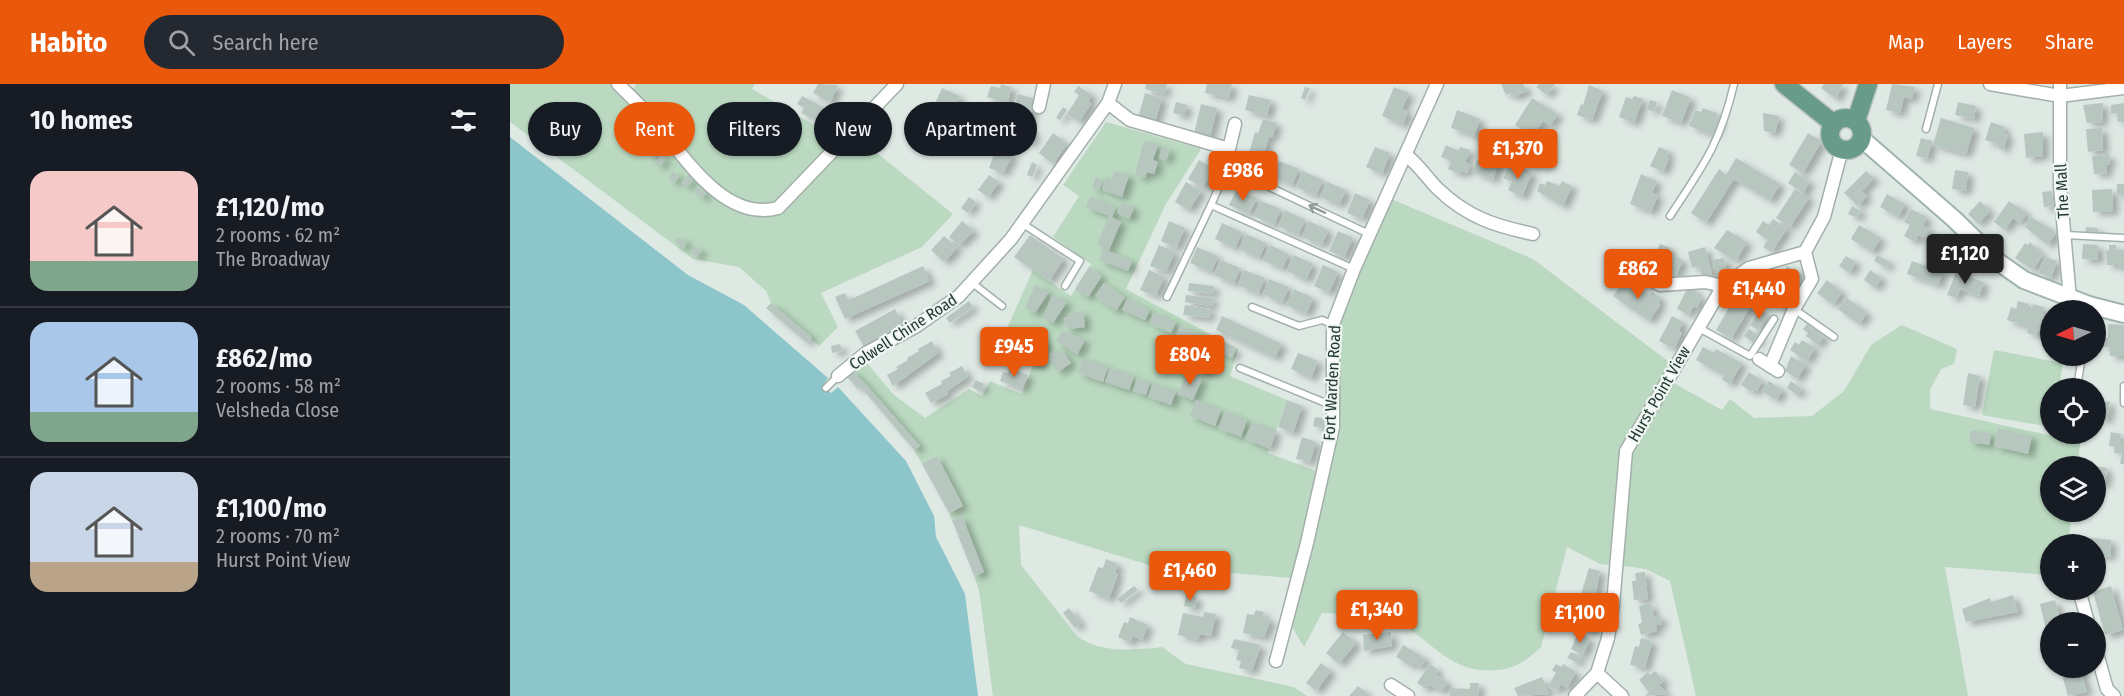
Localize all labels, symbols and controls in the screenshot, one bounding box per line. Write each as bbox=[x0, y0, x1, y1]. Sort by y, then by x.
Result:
search box bbox=[144, 15, 564, 69]
text: Habito bbox=[30, 26, 108, 59]
icon: search bbox=[165, 26, 198, 59]
text: Search here bbox=[213, 29, 319, 56]
text: Map bbox=[1888, 29, 1924, 55]
text: Layers bbox=[1957, 29, 2012, 55]
text: Share bbox=[2045, 29, 2094, 55]
chip: Buy bbox=[528, 102, 602, 156]
chip: Rent bbox=[614, 102, 695, 156]
chip: Filters bbox=[707, 102, 802, 156]
chip: New bbox=[814, 102, 892, 156]
chip: Apartment bbox=[904, 102, 1037, 156]
icon: filters bbox=[447, 104, 480, 137]
text: 10 homes bbox=[30, 105, 133, 136]
pin: £1,370 bbox=[1469, 129, 1567, 180]
text: £1,370 bbox=[1492, 136, 1544, 160]
pin: £986 bbox=[1207, 151, 1279, 202]
text: £986 bbox=[1223, 158, 1263, 182]
street label: The Mall bbox=[2051, 163, 2073, 219]
text: £1,120/mo bbox=[216, 192, 324, 223]
icon: home bbox=[78, 195, 150, 267]
one-way arrow bbox=[1308, 203, 1326, 215]
text: 2 rooms · 62 m² bbox=[216, 223, 340, 247]
pin: £1,120 bbox=[1916, 234, 2014, 285]
text: £1,120 bbox=[1941, 241, 1989, 265]
text: The Broadway bbox=[216, 247, 330, 271]
pin: £862 bbox=[1602, 249, 1674, 300]
text: £862 bbox=[1618, 256, 1658, 280]
pin: £1,440 bbox=[1710, 269, 1808, 320]
text: £1,440 bbox=[1732, 276, 1786, 300]
street label: Colwell Chine Road bbox=[846, 290, 960, 374]
north arrow bbox=[2040, 300, 2106, 366]
map controls bbox=[2040, 300, 2106, 678]
street label: Fort Warden Road bbox=[1319, 325, 1345, 441]
pin: £945 bbox=[978, 327, 1050, 378]
text: £945 bbox=[994, 334, 1034, 358]
pin: £804 bbox=[1154, 335, 1226, 386]
text: £804 bbox=[1169, 342, 1211, 366]
street label: Hurst Point View bbox=[1624, 342, 1694, 445]
text: £862/mo bbox=[216, 343, 313, 374]
icon: home bbox=[78, 346, 150, 418]
text: 2 rooms · 58 m² bbox=[216, 374, 341, 398]
button: locate bbox=[2040, 378, 2106, 444]
text: Velsheda Close bbox=[216, 398, 339, 422]
button: layers bbox=[2040, 456, 2106, 522]
text: £1,100/mo bbox=[216, 493, 327, 524]
icon: home bbox=[78, 496, 150, 568]
text: 2 rooms · 70 m² bbox=[216, 524, 340, 548]
button: + bbox=[2040, 534, 2106, 600]
text: Hurst Point View bbox=[216, 548, 350, 572]
pin: £1,460 bbox=[1141, 551, 1239, 602]
text: £1,460 bbox=[1163, 558, 1217, 582]
pin: £1,340 bbox=[1328, 590, 1426, 641]
pin: £1,100 bbox=[1531, 593, 1629, 644]
text: £1,340 bbox=[1350, 597, 1404, 621]
text: £1,100 bbox=[1555, 600, 1605, 624]
button: − bbox=[2040, 612, 2106, 678]

